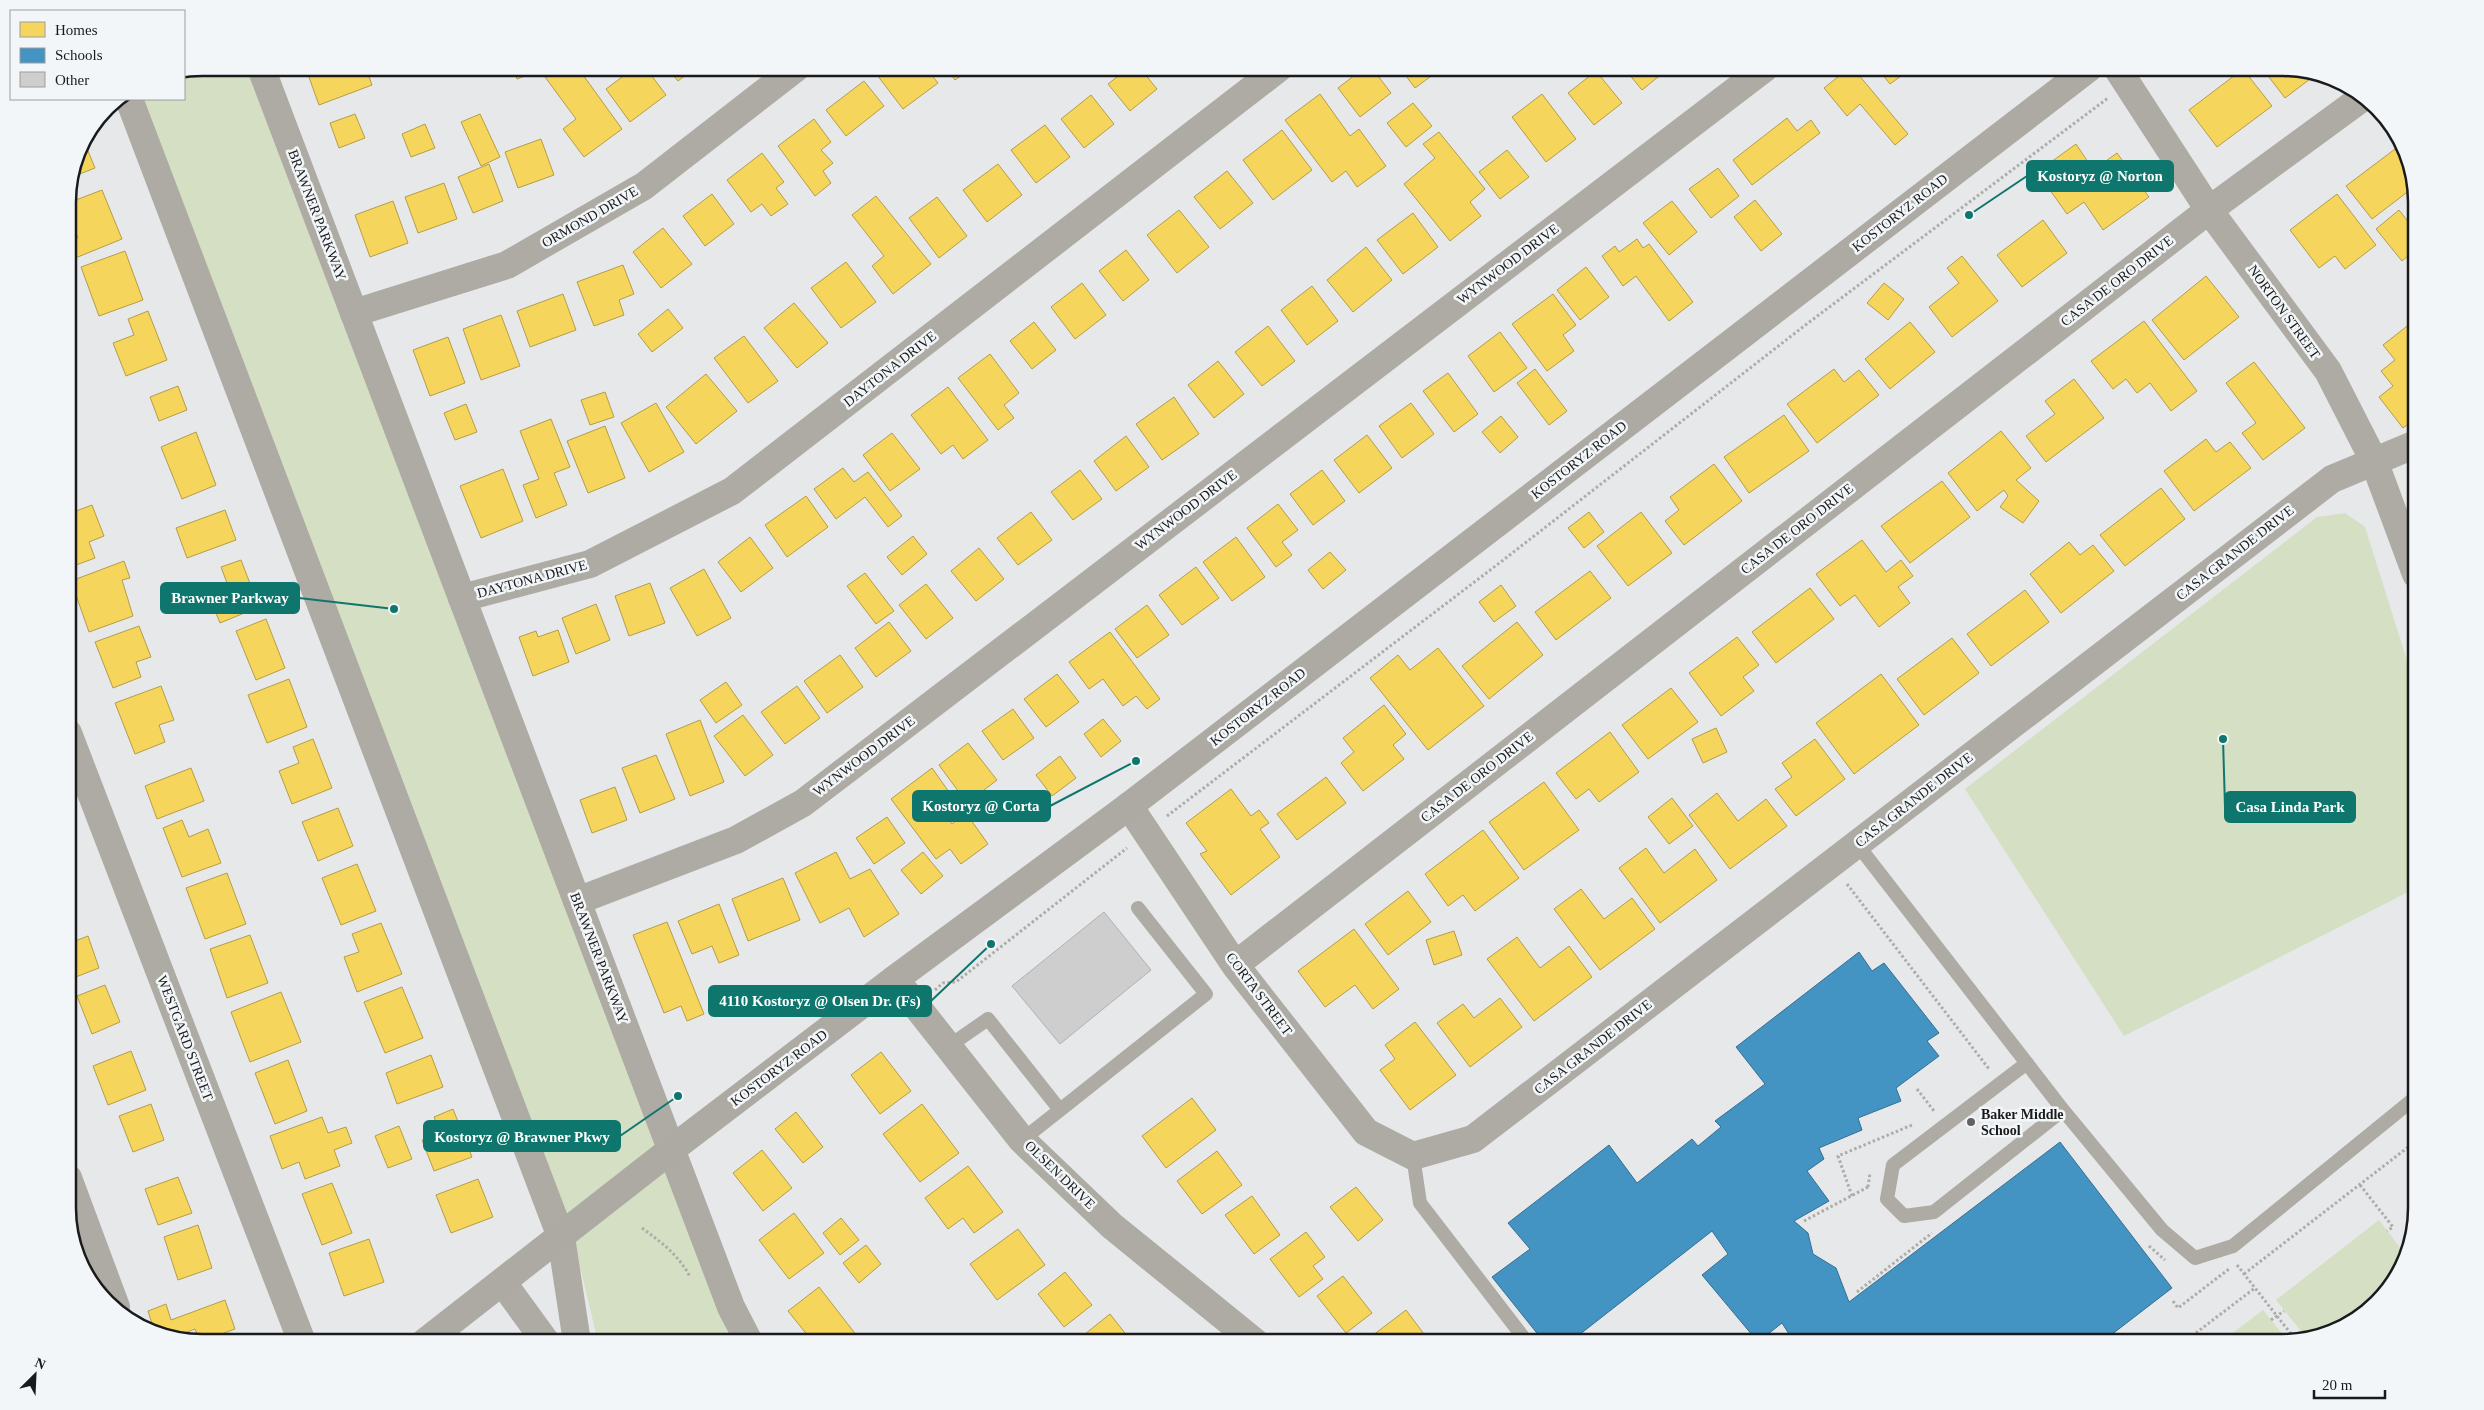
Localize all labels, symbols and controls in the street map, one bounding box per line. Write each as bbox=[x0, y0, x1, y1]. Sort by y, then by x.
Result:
legend bbox=[10, 10, 185, 100]
text: Homes bbox=[55, 22, 98, 38]
text: Schools bbox=[55, 47, 103, 63]
text: Other bbox=[55, 72, 89, 88]
street label: BRAWNER PARKWAY bbox=[285, 147, 349, 283]
callout: Kostoryz @ Norton bbox=[2027, 161, 2173, 191]
text: Kostoryz @ Norton bbox=[2037, 168, 2163, 184]
street label: KOSTORYZ ROAD bbox=[1849, 171, 1951, 255]
street label: ORMOND DRIVE bbox=[539, 183, 641, 251]
street label: WYNWOOD DRIVE bbox=[1454, 221, 1562, 307]
street label: CASA DE ORO DRIVE bbox=[2058, 233, 2176, 329]
street label: NORTON STREET bbox=[2245, 262, 2323, 362]
street label: DAYTONA DRIVE bbox=[841, 328, 939, 410]
street label: KOSTORYZ ROAD bbox=[1528, 418, 1630, 502]
street label: WYNWOOD DRIVE bbox=[1132, 467, 1240, 553]
street label: CASA DE ORO DRIVE bbox=[1738, 481, 1856, 577]
street label: CASA GRANDE DRIVE bbox=[2173, 503, 2297, 603]
street label: DAYTONA DRIVE bbox=[475, 557, 589, 601]
callout: Brawner Parkway bbox=[161, 583, 299, 613]
text: Brawner Parkway bbox=[171, 590, 289, 606]
street label: KOSTORYZ ROAD bbox=[1207, 665, 1309, 749]
street label: WYNWOOD DRIVE bbox=[810, 713, 918, 799]
street label: CASA DE ORO DRIVE bbox=[1418, 729, 1536, 825]
street label: CASA GRANDE DRIVE bbox=[1852, 750, 1976, 850]
callout: Kostoryz @ Corta bbox=[913, 791, 1050, 821]
callout: Casa Linda Park bbox=[2225, 792, 2355, 822]
text: Kostoryz @ Corta bbox=[922, 798, 1040, 814]
text: Casa Linda Park bbox=[2235, 799, 2345, 815]
street label: BRAWNER PARKWAY bbox=[567, 890, 631, 1026]
street label: CORTA STREET bbox=[1223, 950, 1295, 1039]
street label: WESTGARD STREET bbox=[154, 973, 216, 1103]
callout: 4110 Kostoryz @ Olsen Dr. (Fs) bbox=[709, 986, 931, 1016]
text: 4110 Kostoryz @ Olsen Dr. (Fs) bbox=[719, 993, 921, 1010]
street label: CASA GRANDE DRIVE bbox=[1531, 997, 1655, 1097]
street label: KOSTORYZ ROAD bbox=[728, 1027, 830, 1109]
place label: Baker Middle School bbox=[1981, 1107, 2064, 1138]
marker: Baker Middle School bbox=[1965, 1116, 1977, 1128]
callout: Kostoryz @ Brawner Pkwy bbox=[424, 1121, 620, 1151]
text: Kostoryz @ Brawner Pkwy bbox=[434, 1129, 610, 1145]
street label: OLSEN DRIVE bbox=[1022, 1138, 1098, 1212]
north arrow bbox=[10, 1350, 60, 1400]
text: N bbox=[32, 1355, 48, 1372]
scale bar bbox=[2314, 1368, 2385, 1400]
text: 20 m bbox=[2322, 1377, 2353, 1393]

